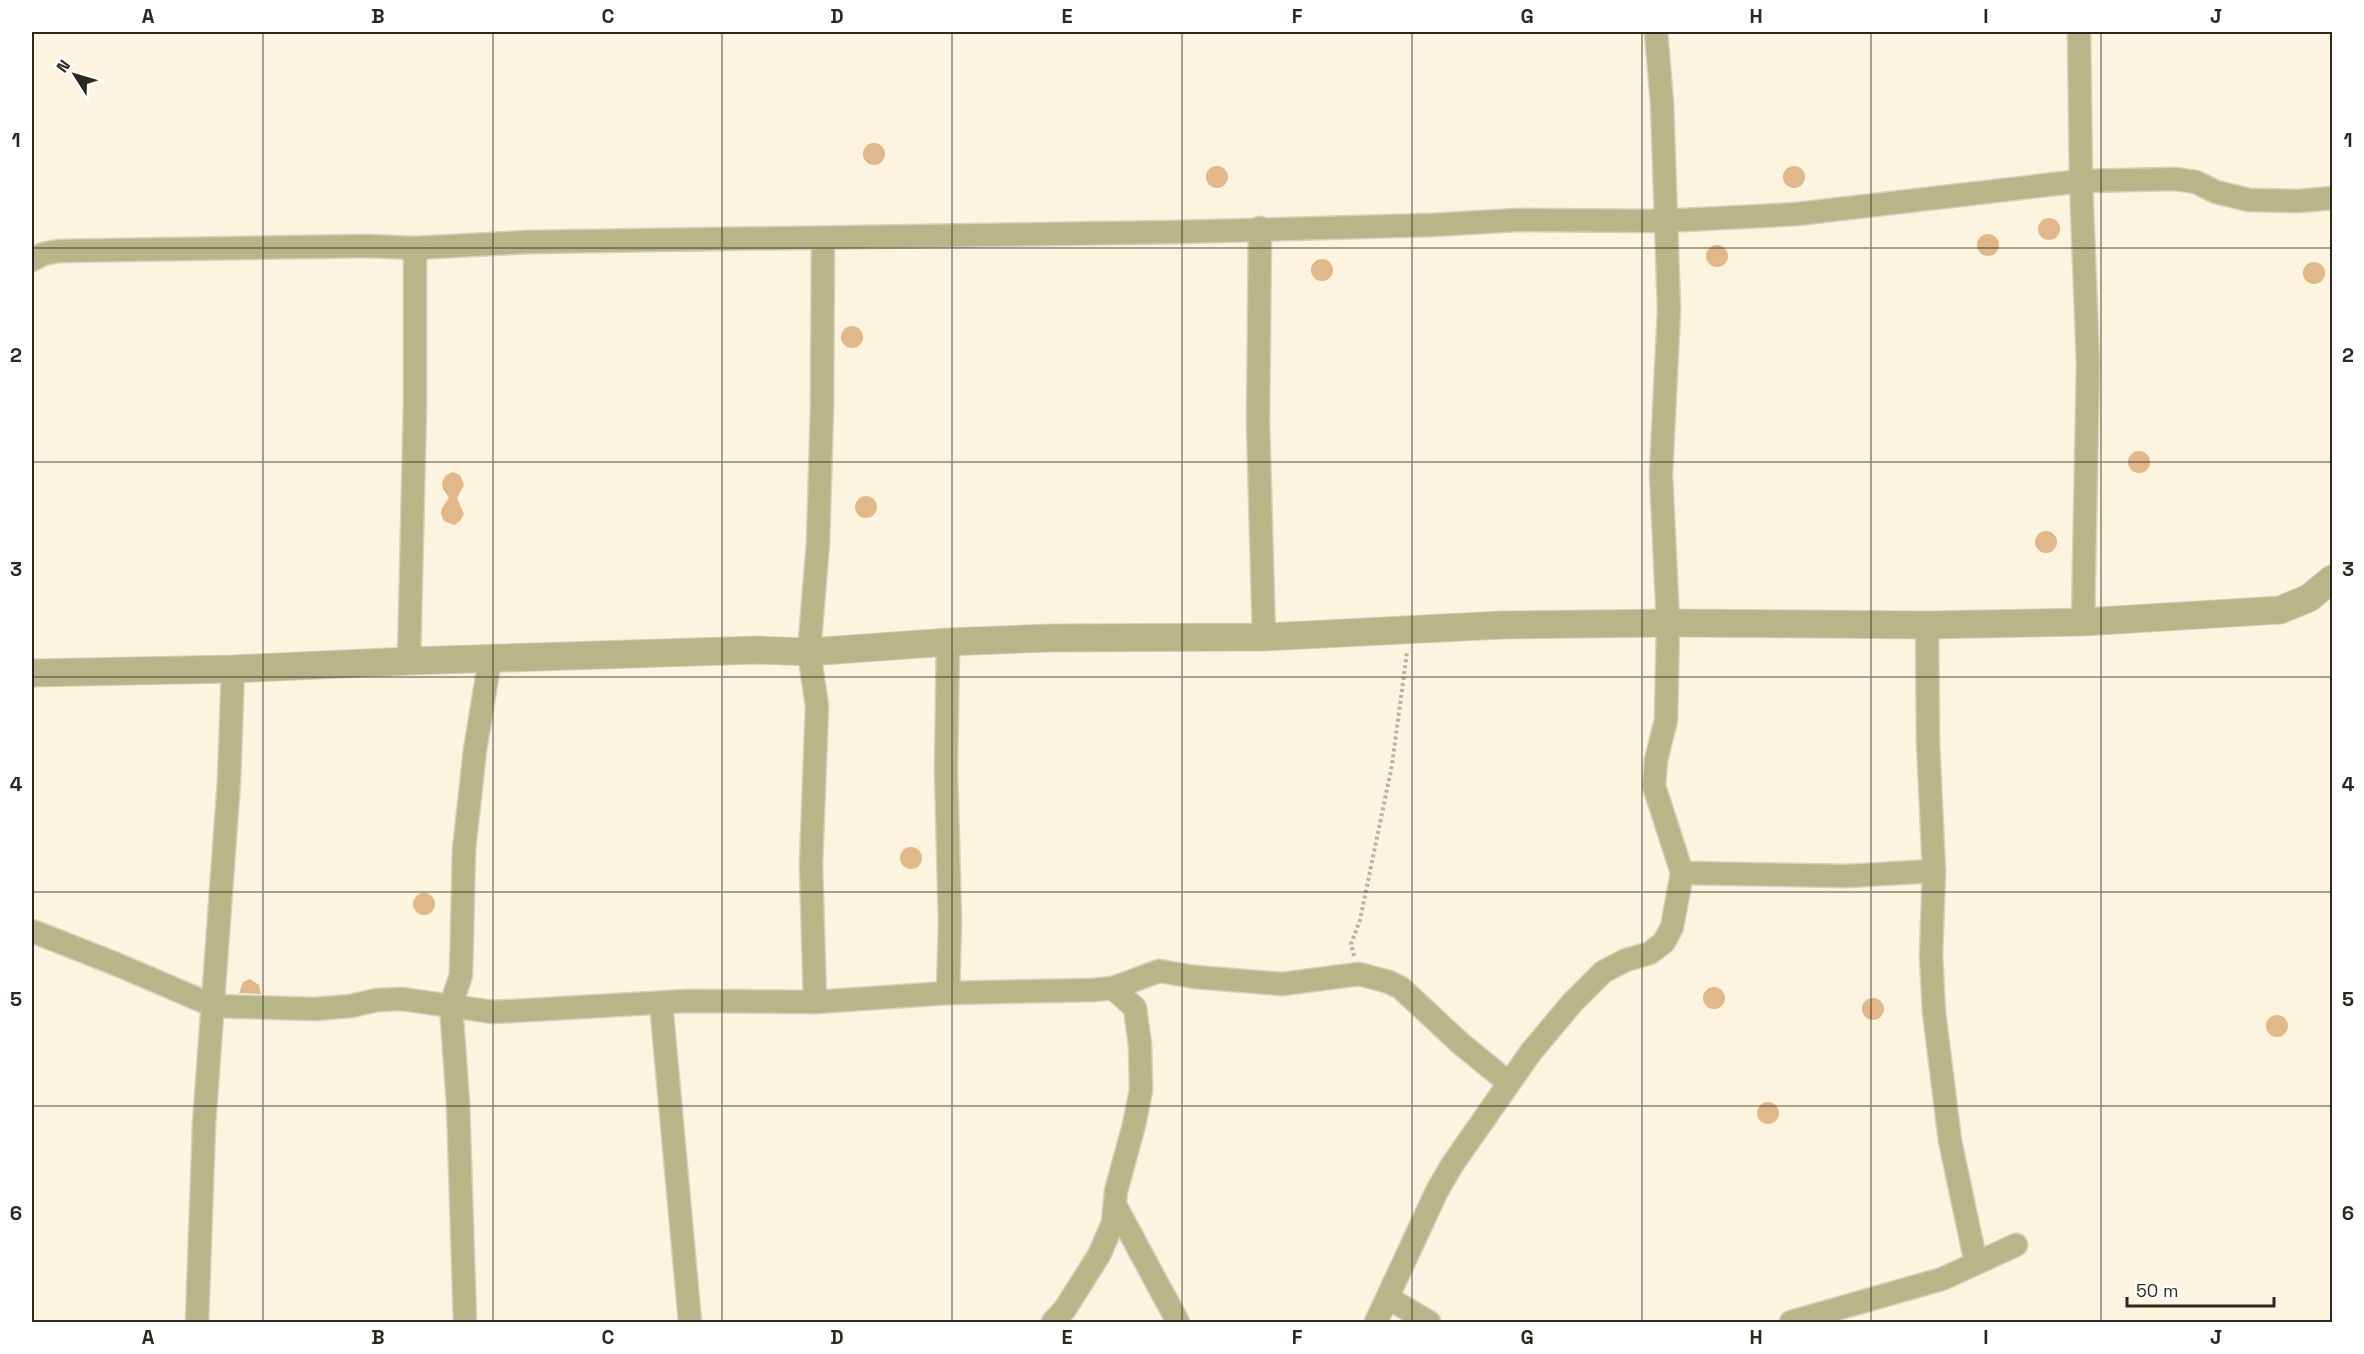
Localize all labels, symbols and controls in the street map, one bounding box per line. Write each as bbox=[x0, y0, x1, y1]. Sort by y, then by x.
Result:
text: A bbox=[142, 3, 155, 29]
text: B bbox=[371, 3, 385, 29]
text: C bbox=[602, 3, 615, 29]
text: D bbox=[830, 3, 844, 29]
text: E bbox=[1061, 3, 1073, 29]
text: F bbox=[1292, 3, 1303, 29]
text: G bbox=[1520, 3, 1534, 29]
text: H bbox=[1749, 3, 1763, 29]
text: I bbox=[1983, 3, 1989, 29]
text: J bbox=[2210, 3, 2222, 29]
north arrow bbox=[45, 45, 105, 105]
text: N bbox=[52, 56, 75, 77]
text: 1 bbox=[11, 127, 21, 153]
text: 1 bbox=[2343, 127, 2353, 153]
text: 2 bbox=[10, 342, 22, 368]
text: 2 bbox=[2342, 342, 2354, 368]
text: 3 bbox=[10, 556, 22, 582]
text: 3 bbox=[2342, 556, 2354, 582]
text: 4 bbox=[10, 771, 23, 797]
text: 4 bbox=[2342, 771, 2355, 797]
text: 5 bbox=[10, 986, 22, 1012]
text: 5 bbox=[2342, 986, 2354, 1012]
text: 6 bbox=[10, 1200, 22, 1226]
text: 6 bbox=[2342, 1200, 2354, 1226]
scale bar bbox=[2127, 1270, 2274, 1308]
text: 50 m bbox=[2136, 1279, 2178, 1302]
text: A bbox=[142, 1324, 155, 1350]
text: B bbox=[371, 1324, 385, 1350]
text: C bbox=[602, 1324, 615, 1350]
text: D bbox=[830, 1324, 844, 1350]
text: E bbox=[1061, 1324, 1073, 1350]
text: F bbox=[1292, 1324, 1303, 1350]
text: G bbox=[1520, 1324, 1534, 1350]
text: H bbox=[1749, 1324, 1763, 1350]
text: I bbox=[1983, 1324, 1989, 1350]
text: J bbox=[2210, 1324, 2222, 1350]

